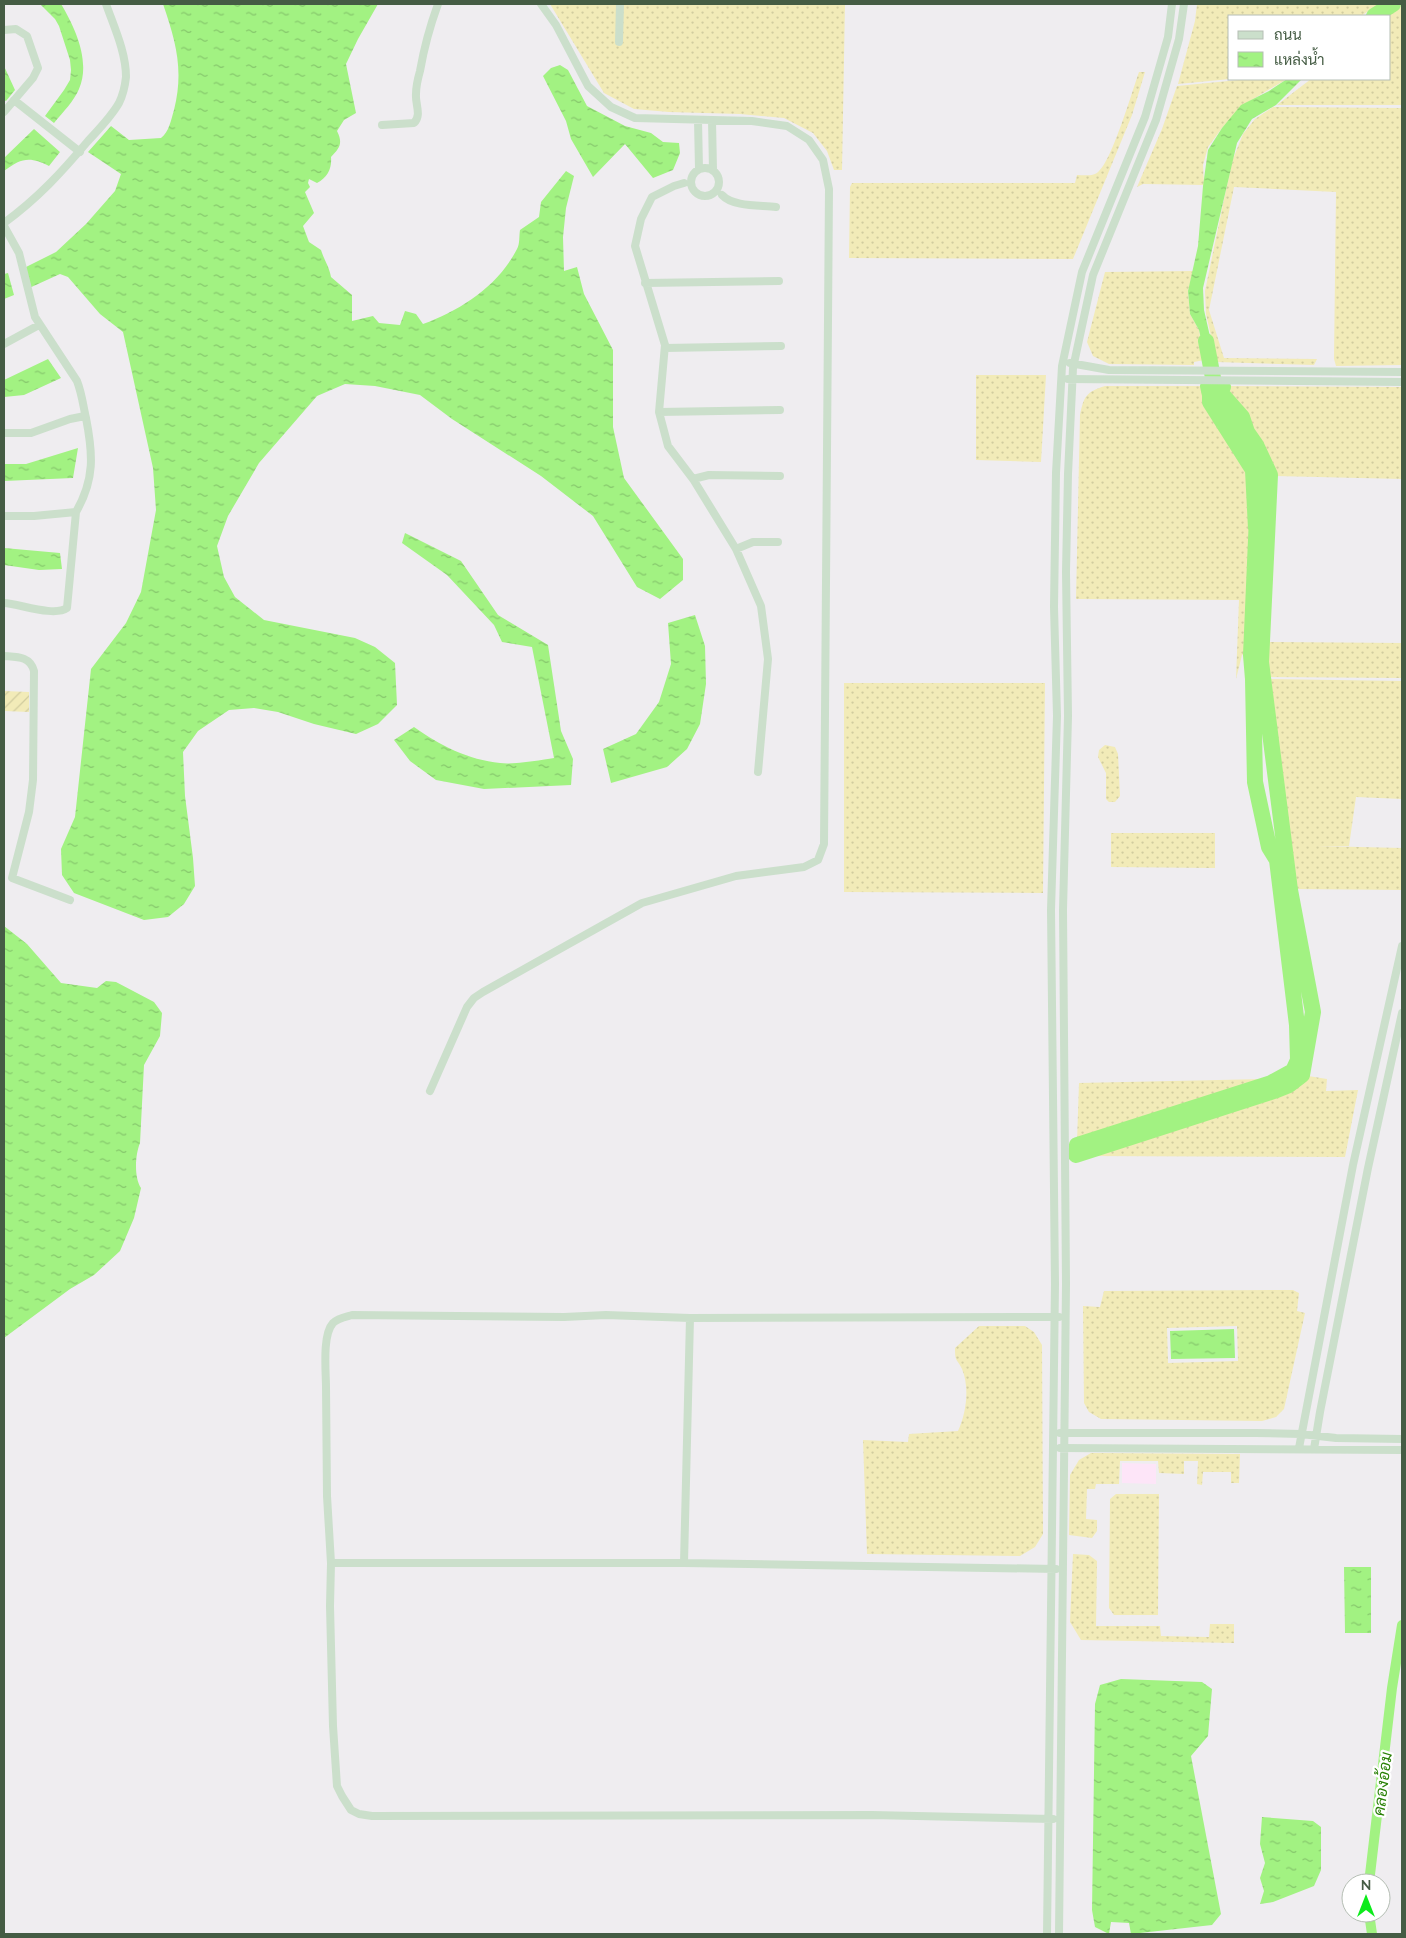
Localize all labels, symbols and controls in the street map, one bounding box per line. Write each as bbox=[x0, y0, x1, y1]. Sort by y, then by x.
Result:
legend bbox=[1228, 15, 1391, 80]
text: ถนน bbox=[1274, 25, 1302, 44]
text: แหล่งน้ำ bbox=[1274, 47, 1325, 69]
water label: คลองอ้อม bbox=[1367, 1751, 1396, 1817]
north arrow bbox=[1341, 1873, 1391, 1923]
text: N bbox=[1361, 1876, 1371, 1894]

